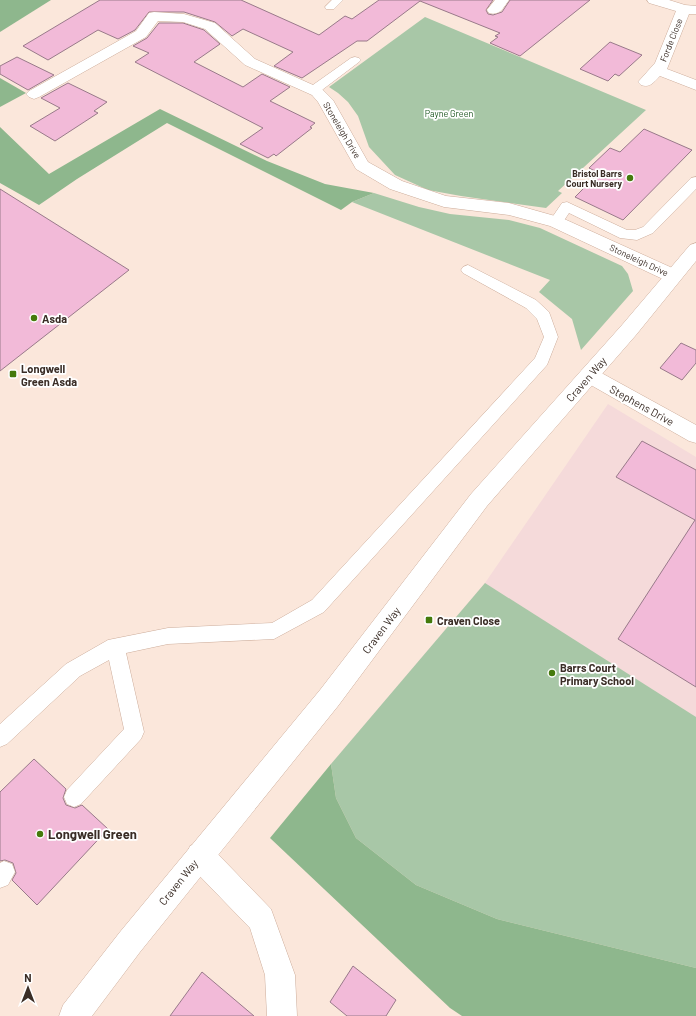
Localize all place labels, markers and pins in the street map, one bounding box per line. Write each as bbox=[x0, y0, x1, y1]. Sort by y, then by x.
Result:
place label: Bristol Barrs Court Nursery bbox=[566, 168, 622, 189]
marker: Bristol Barrs Court Nursery bbox=[625, 173, 635, 183]
place label: Asda bbox=[42, 312, 67, 325]
marker: Asda bbox=[29, 313, 39, 323]
place label: Longwell Green Asda bbox=[21, 362, 77, 388]
marker: Longwell Green Asda bbox=[8, 369, 18, 379]
place label: Craven Close bbox=[437, 614, 500, 627]
marker: Craven Close bbox=[424, 615, 434, 625]
place label: Barrs Court Primary School bbox=[560, 661, 634, 687]
marker: Barrs Court Primary School bbox=[547, 668, 557, 678]
place label: Longwell Green bbox=[48, 826, 137, 842]
marker: Longwell Green bbox=[35, 829, 45, 839]

